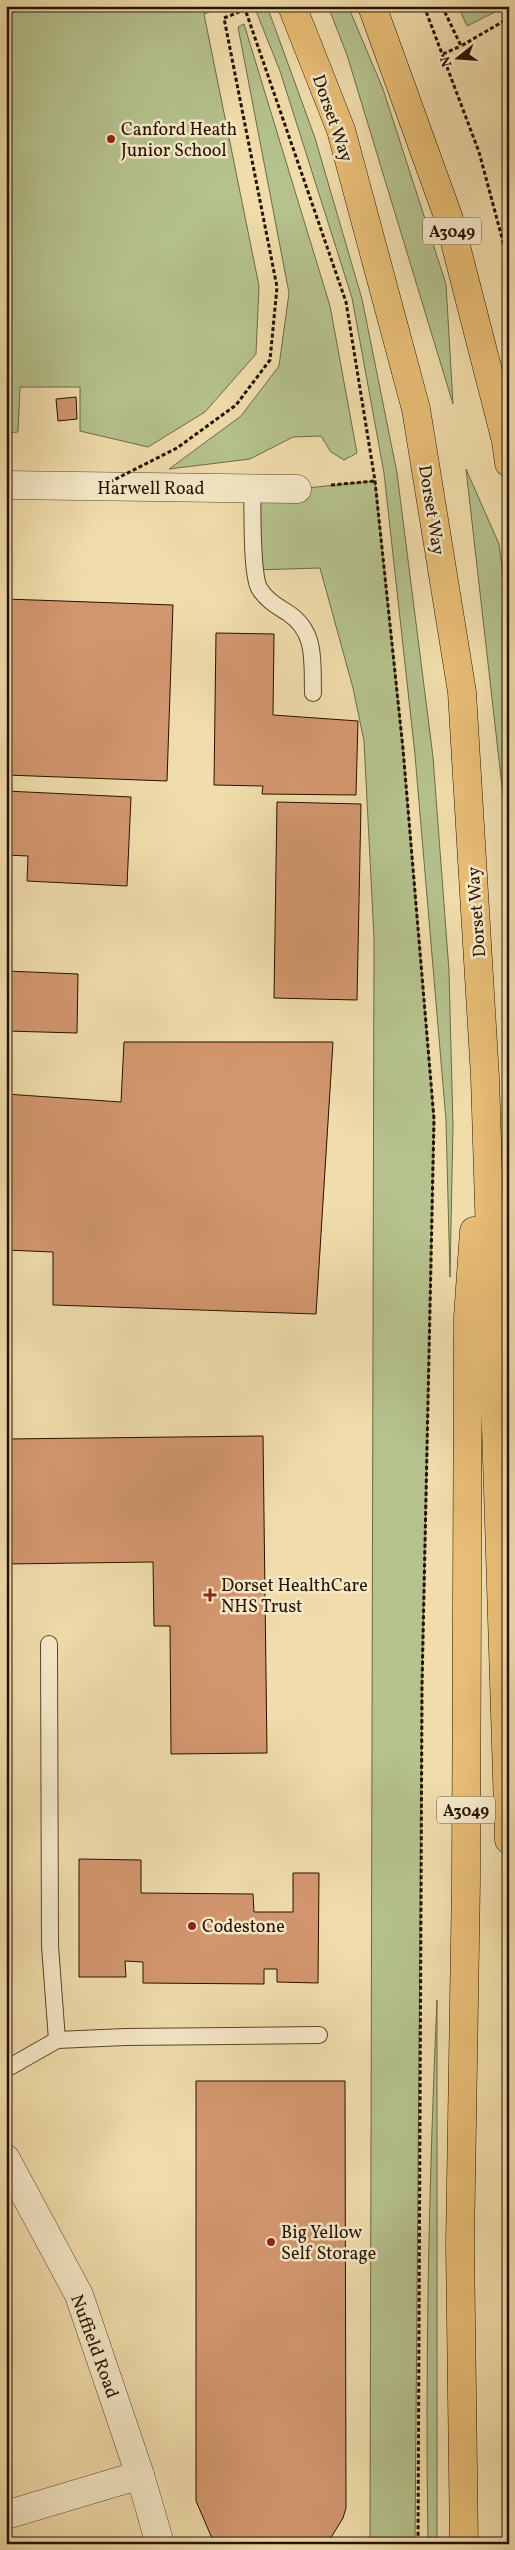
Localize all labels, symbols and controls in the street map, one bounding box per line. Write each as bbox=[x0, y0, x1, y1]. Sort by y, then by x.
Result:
north arrow bbox=[432, 32, 482, 82]
text: N bbox=[436, 54, 458, 69]
street label: Dorset Way bbox=[305, 71, 358, 166]
place label: Canford Heath Junior School bbox=[121, 118, 238, 164]
marker: Canford Heath Junior School bbox=[105, 133, 117, 145]
road number: A3049 bbox=[423, 218, 481, 245]
street label: Dorset Way bbox=[411, 463, 450, 557]
street label: Harwell Road bbox=[97, 477, 205, 502]
street label: Dorset Way bbox=[462, 865, 493, 958]
place label: Dorset HealthCare NHS Trust bbox=[221, 1574, 368, 1620]
marker: Dorset HealthCare NHS Trust bbox=[203, 1588, 217, 1602]
road number: A3049 bbox=[437, 1796, 495, 1824]
place label: Codestone bbox=[202, 1915, 285, 1940]
marker: Codestone bbox=[186, 1920, 198, 1932]
place label: Big Yellow Self Storage bbox=[281, 2221, 376, 2267]
marker: Big Yellow Self Storage bbox=[265, 2236, 277, 2248]
street label: Nuffield Road bbox=[63, 2291, 124, 2402]

